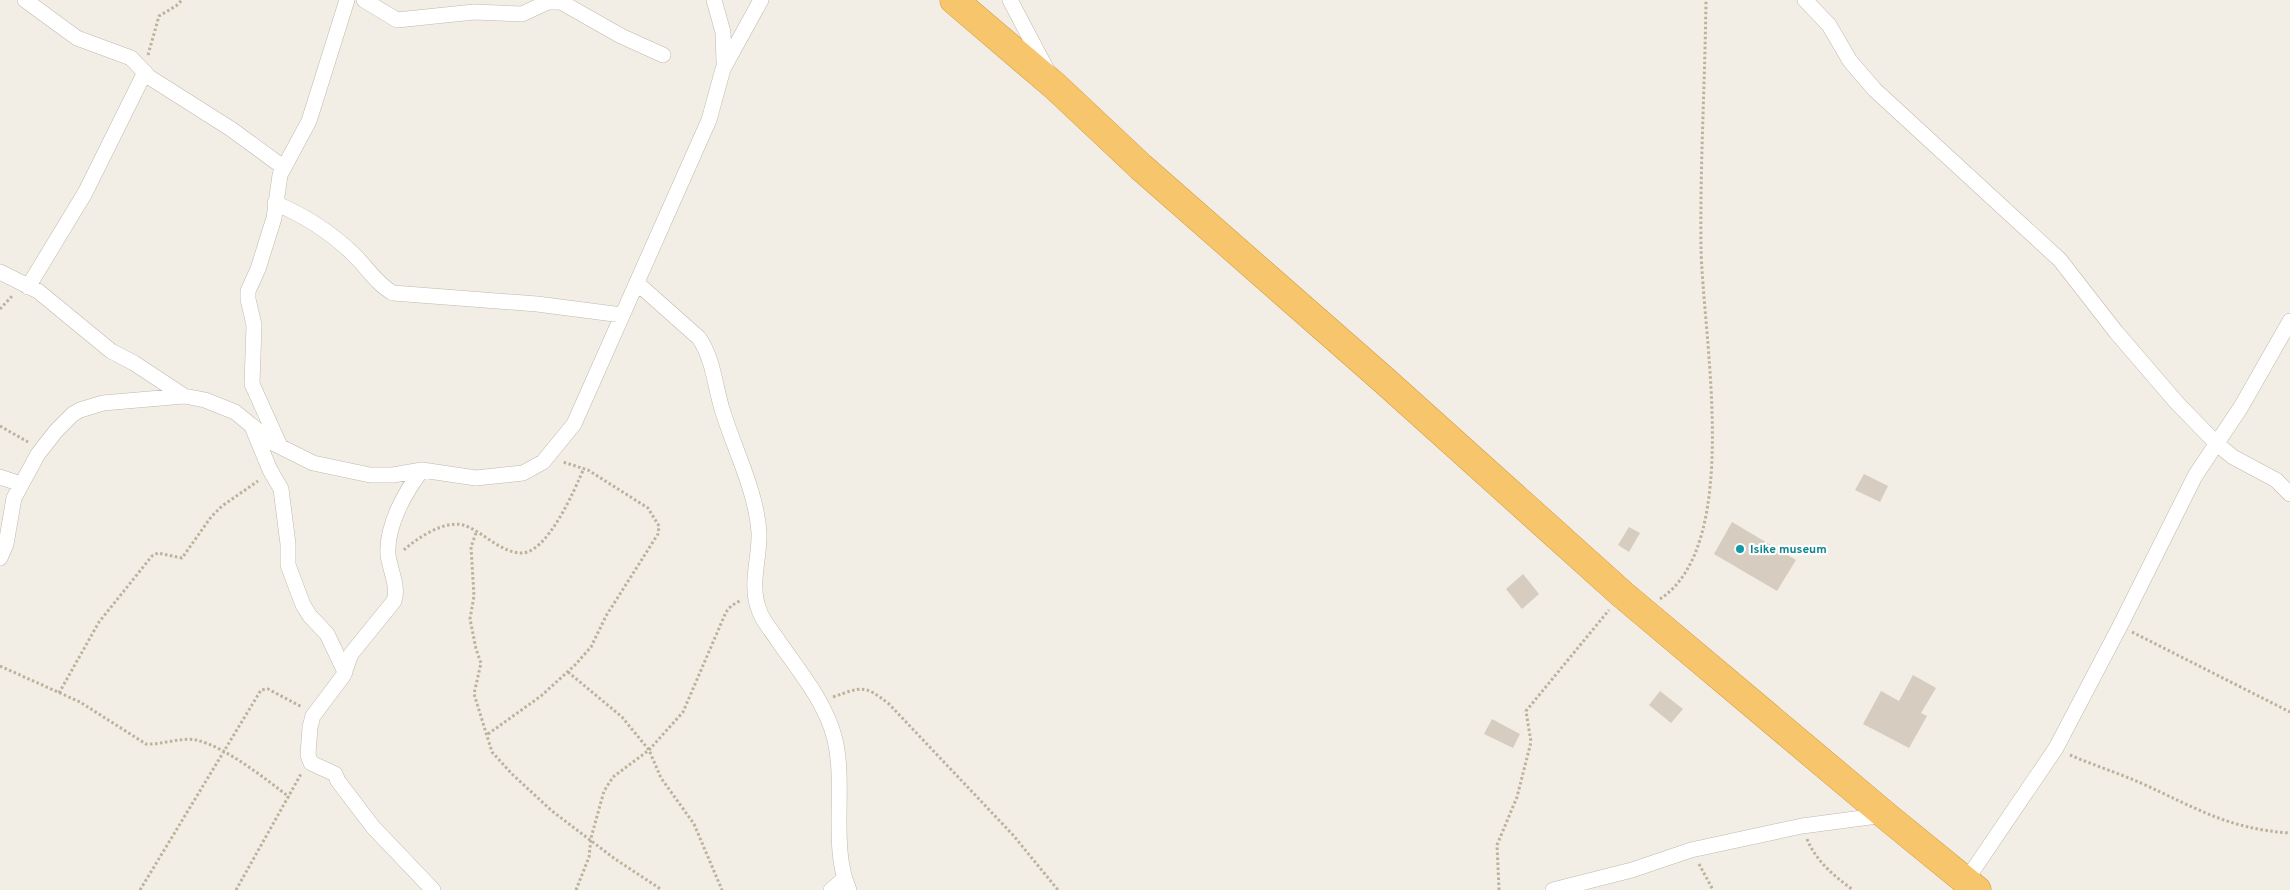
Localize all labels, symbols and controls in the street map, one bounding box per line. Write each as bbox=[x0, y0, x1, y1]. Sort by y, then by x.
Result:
place label: Isike museum bbox=[1750, 542, 1827, 558]
marker: Isike museum bbox=[1734, 543, 1746, 555]

